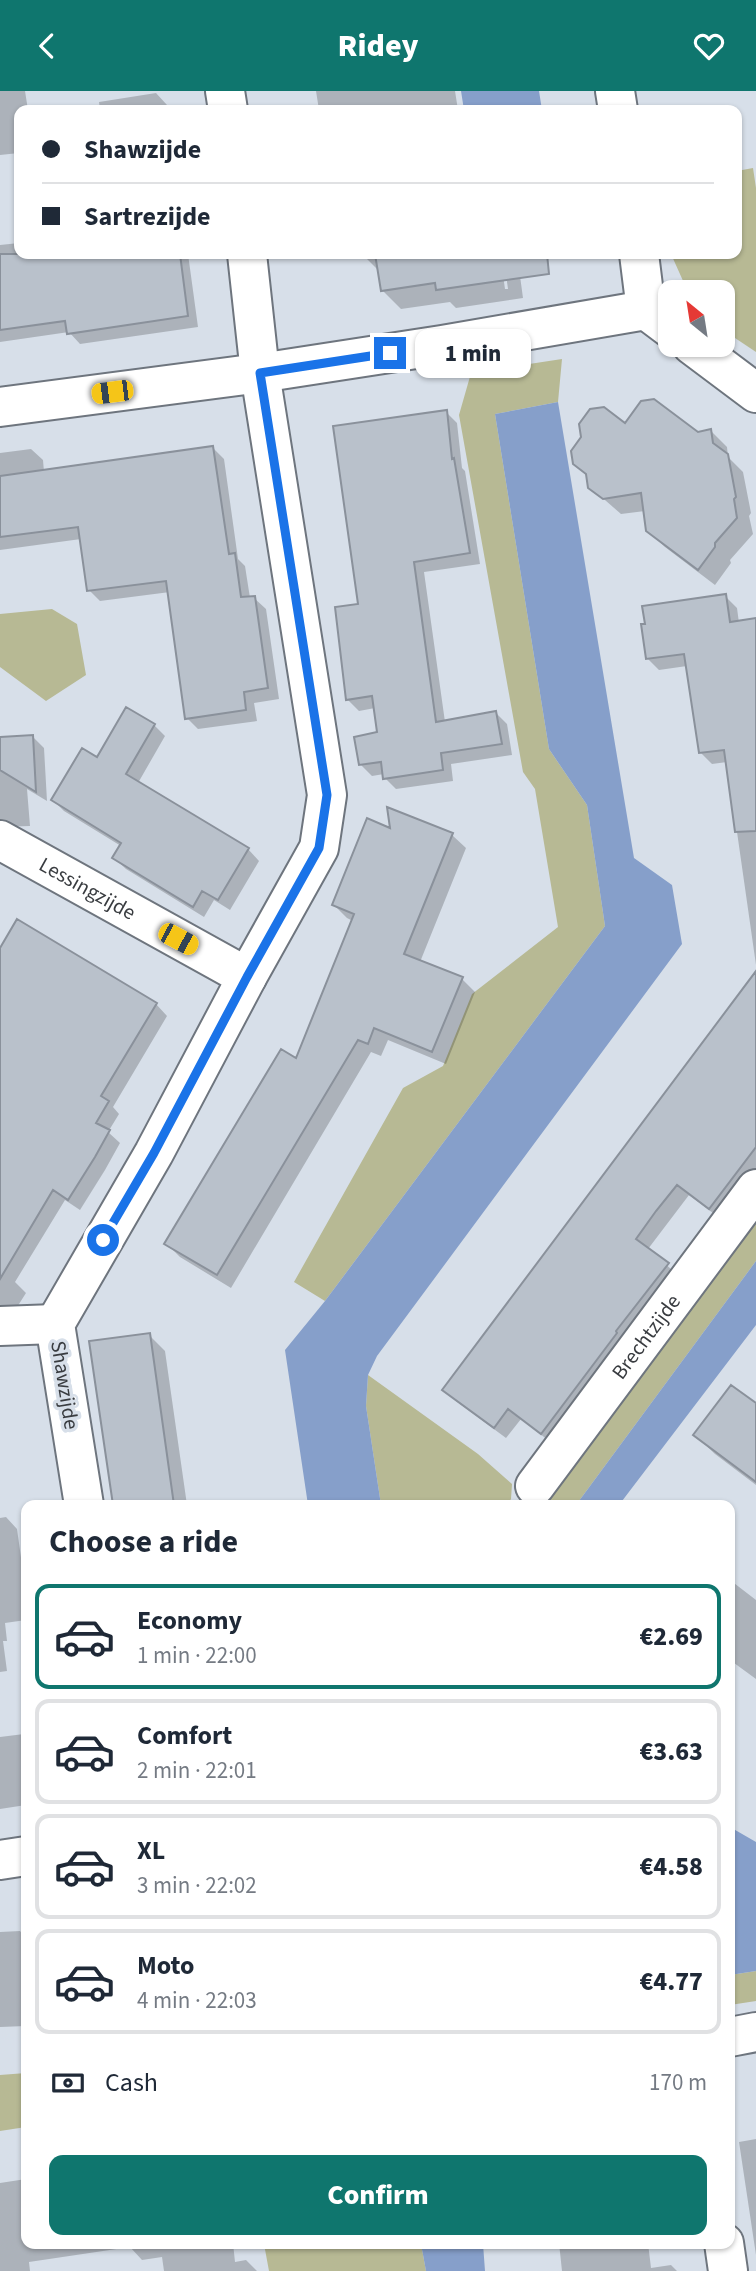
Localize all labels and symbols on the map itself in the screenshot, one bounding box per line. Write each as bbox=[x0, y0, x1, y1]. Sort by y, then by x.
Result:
north arrow bbox=[658, 280, 735, 357]
callout: 1 min bbox=[414, 329, 530, 377]
route end bbox=[374, 337, 406, 369]
car bbox=[90, 379, 135, 405]
street label: Lessingzijde bbox=[34, 850, 141, 927]
car bbox=[155, 920, 202, 958]
route start bbox=[87, 1224, 119, 1256]
street label: Brechtzijde bbox=[604, 1288, 688, 1386]
street label: Shawzijde bbox=[43, 1339, 87, 1431]

